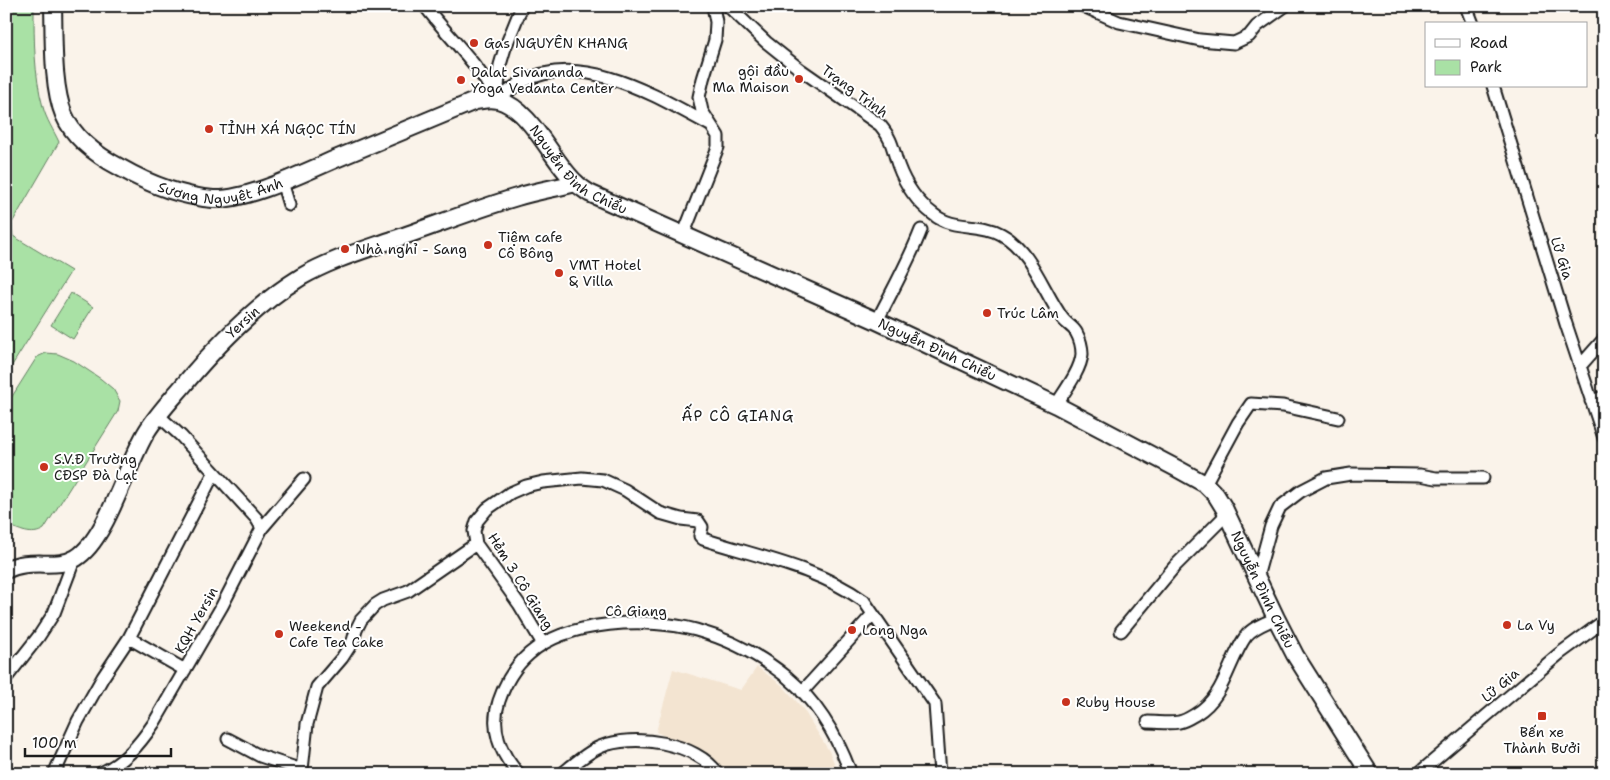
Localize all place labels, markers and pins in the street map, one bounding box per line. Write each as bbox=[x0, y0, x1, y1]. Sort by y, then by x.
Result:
place label: Gas NGUYÊN KHANG bbox=[484, 34, 628, 52]
marker: Gas NGUYÊN KHANG bbox=[468, 37, 480, 49]
place label: gội đầu Ma Maison bbox=[713, 62, 789, 96]
place label: Dalat Sivananda Yoga Vedanta Center bbox=[471, 63, 615, 97]
marker: gội đầu Ma Maison bbox=[793, 73, 805, 85]
marker: Dalat Sivananda Yoga Vedanta Center bbox=[455, 74, 467, 86]
place label: TỈNH XÁ NGỌC TÍN bbox=[219, 120, 356, 138]
marker: TỈNH XÁ NGỌC TÍN bbox=[203, 123, 215, 135]
place label: Tiệm cafe Cô Bông bbox=[498, 228, 563, 262]
marker: Tiệm cafe Cô Bông bbox=[482, 239, 494, 251]
place label: Nhà nghỉ - Sang bbox=[355, 240, 467, 258]
marker: Nhà nghỉ - Sang bbox=[339, 243, 351, 255]
place label: VMT Hotel & Villa bbox=[569, 256, 642, 290]
marker: VMT Hotel & Villa bbox=[553, 267, 565, 279]
place label: Trúc Lâm bbox=[997, 304, 1059, 322]
marker: Trúc Lâm bbox=[981, 307, 993, 319]
place label: S.V.Đ Trường CĐSP Đà Lạt bbox=[54, 450, 137, 484]
marker: S.V.Đ Trường CĐSP Đà Lạt bbox=[38, 461, 50, 473]
place label: La Vy bbox=[1517, 616, 1555, 634]
place label: Weekend - Cafe Tea Cake bbox=[289, 617, 384, 651]
marker: La Vy bbox=[1501, 619, 1513, 631]
place label: Long Nga bbox=[862, 621, 928, 639]
marker: Long Nga bbox=[846, 624, 858, 636]
marker: Weekend - Cafe Tea Cake bbox=[273, 628, 285, 640]
place label: Ruby House bbox=[1076, 693, 1156, 711]
marker: Ruby House bbox=[1060, 696, 1072, 708]
marker: Bến xe Thành Bưởi bbox=[1536, 710, 1548, 722]
place label: Bến xe Thành Bưởi bbox=[1503, 723, 1581, 757]

